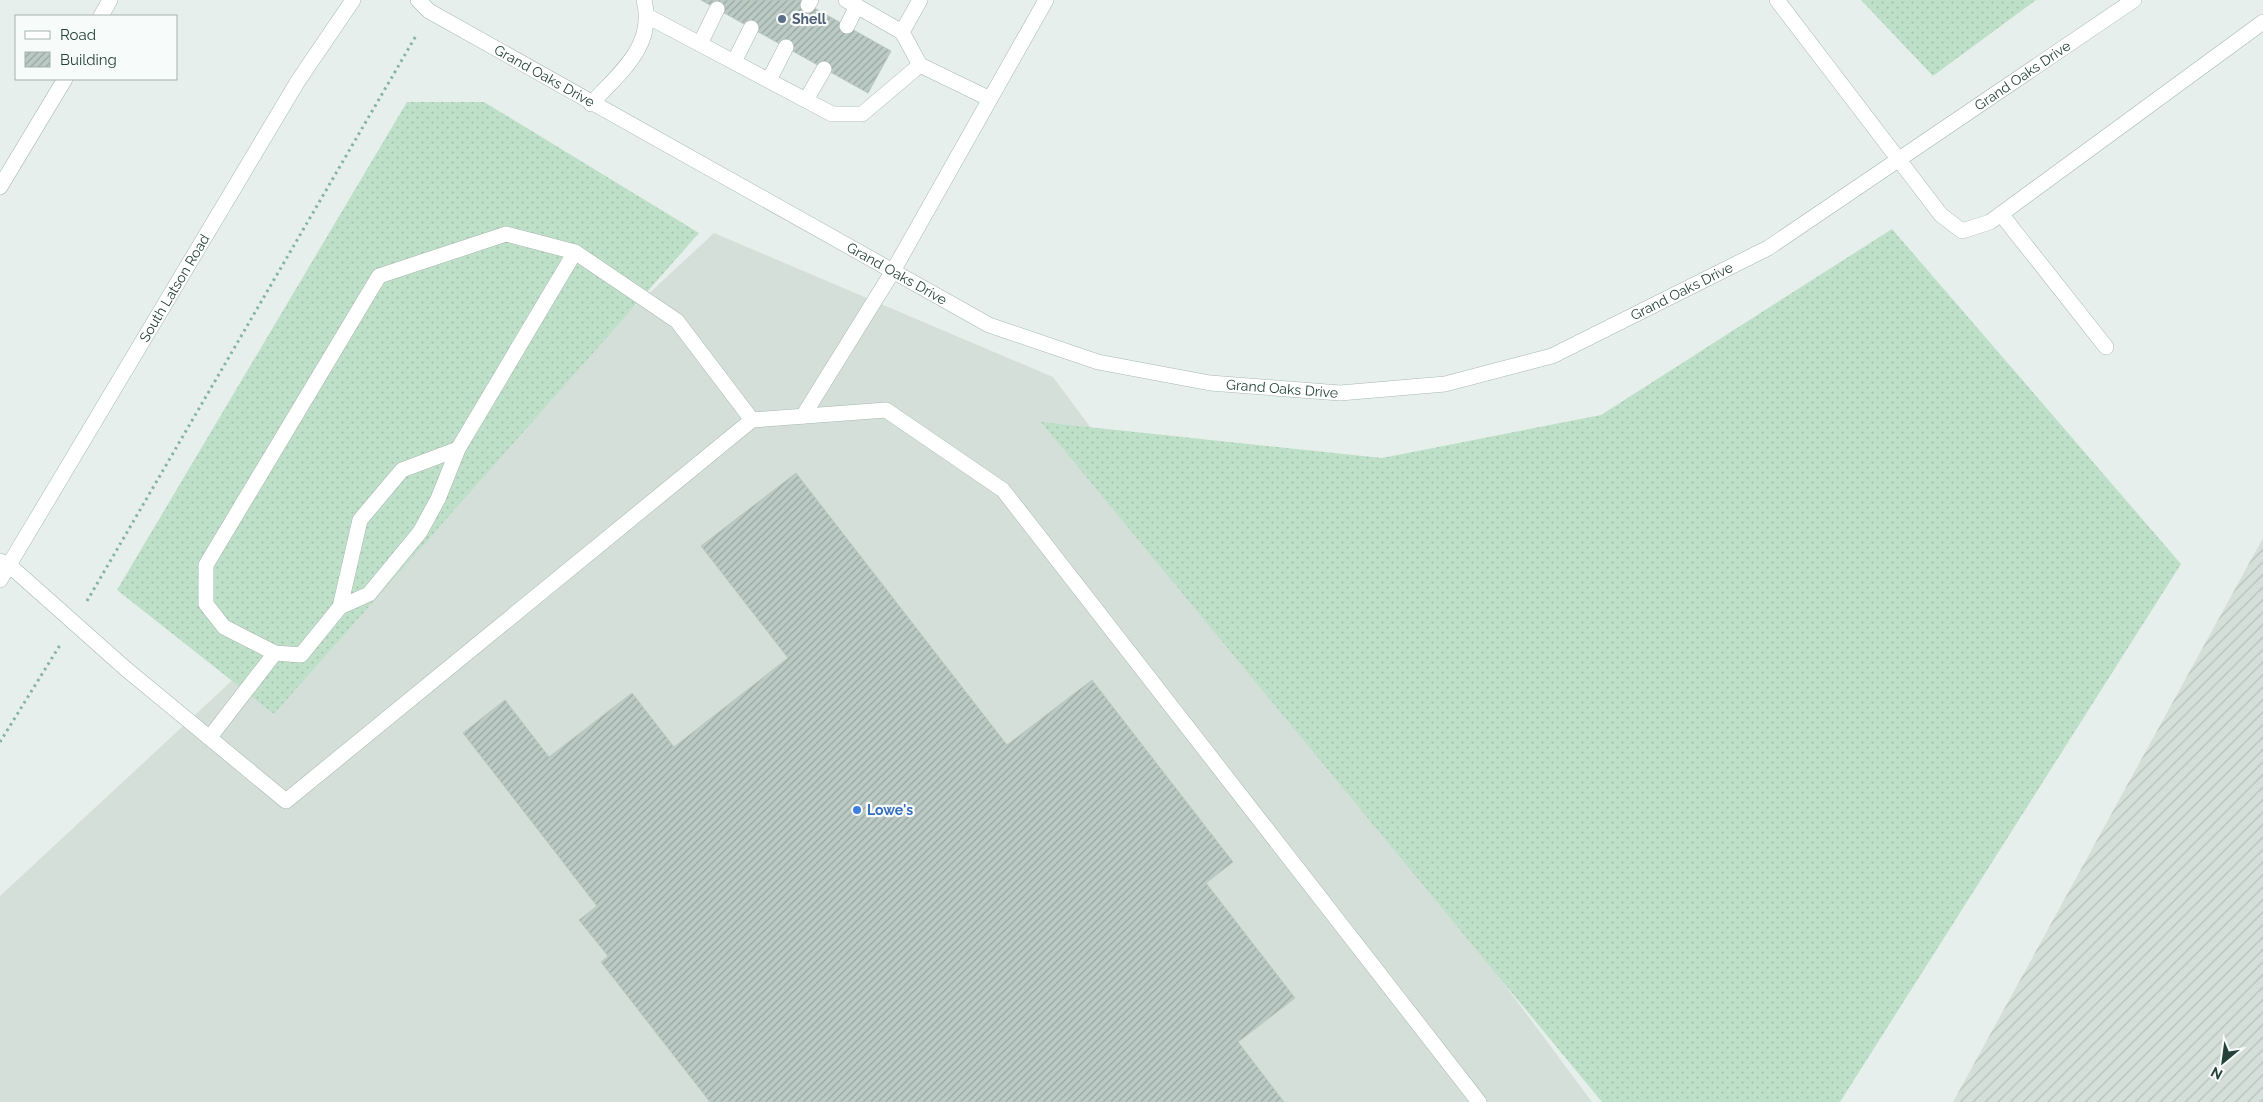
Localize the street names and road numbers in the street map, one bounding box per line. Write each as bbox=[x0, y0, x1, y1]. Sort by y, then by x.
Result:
street label: Grand Oaks Drive bbox=[1972, 37, 2074, 114]
street label: Grand Oaks Drive bbox=[492, 41, 597, 110]
street label: South Latson Road bbox=[136, 231, 213, 345]
street label: Grand Oaks Drive bbox=[844, 239, 950, 308]
street label: Grand Oaks Drive bbox=[1628, 259, 1735, 323]
street label: Grand Oaks Drive bbox=[1226, 376, 1339, 401]

